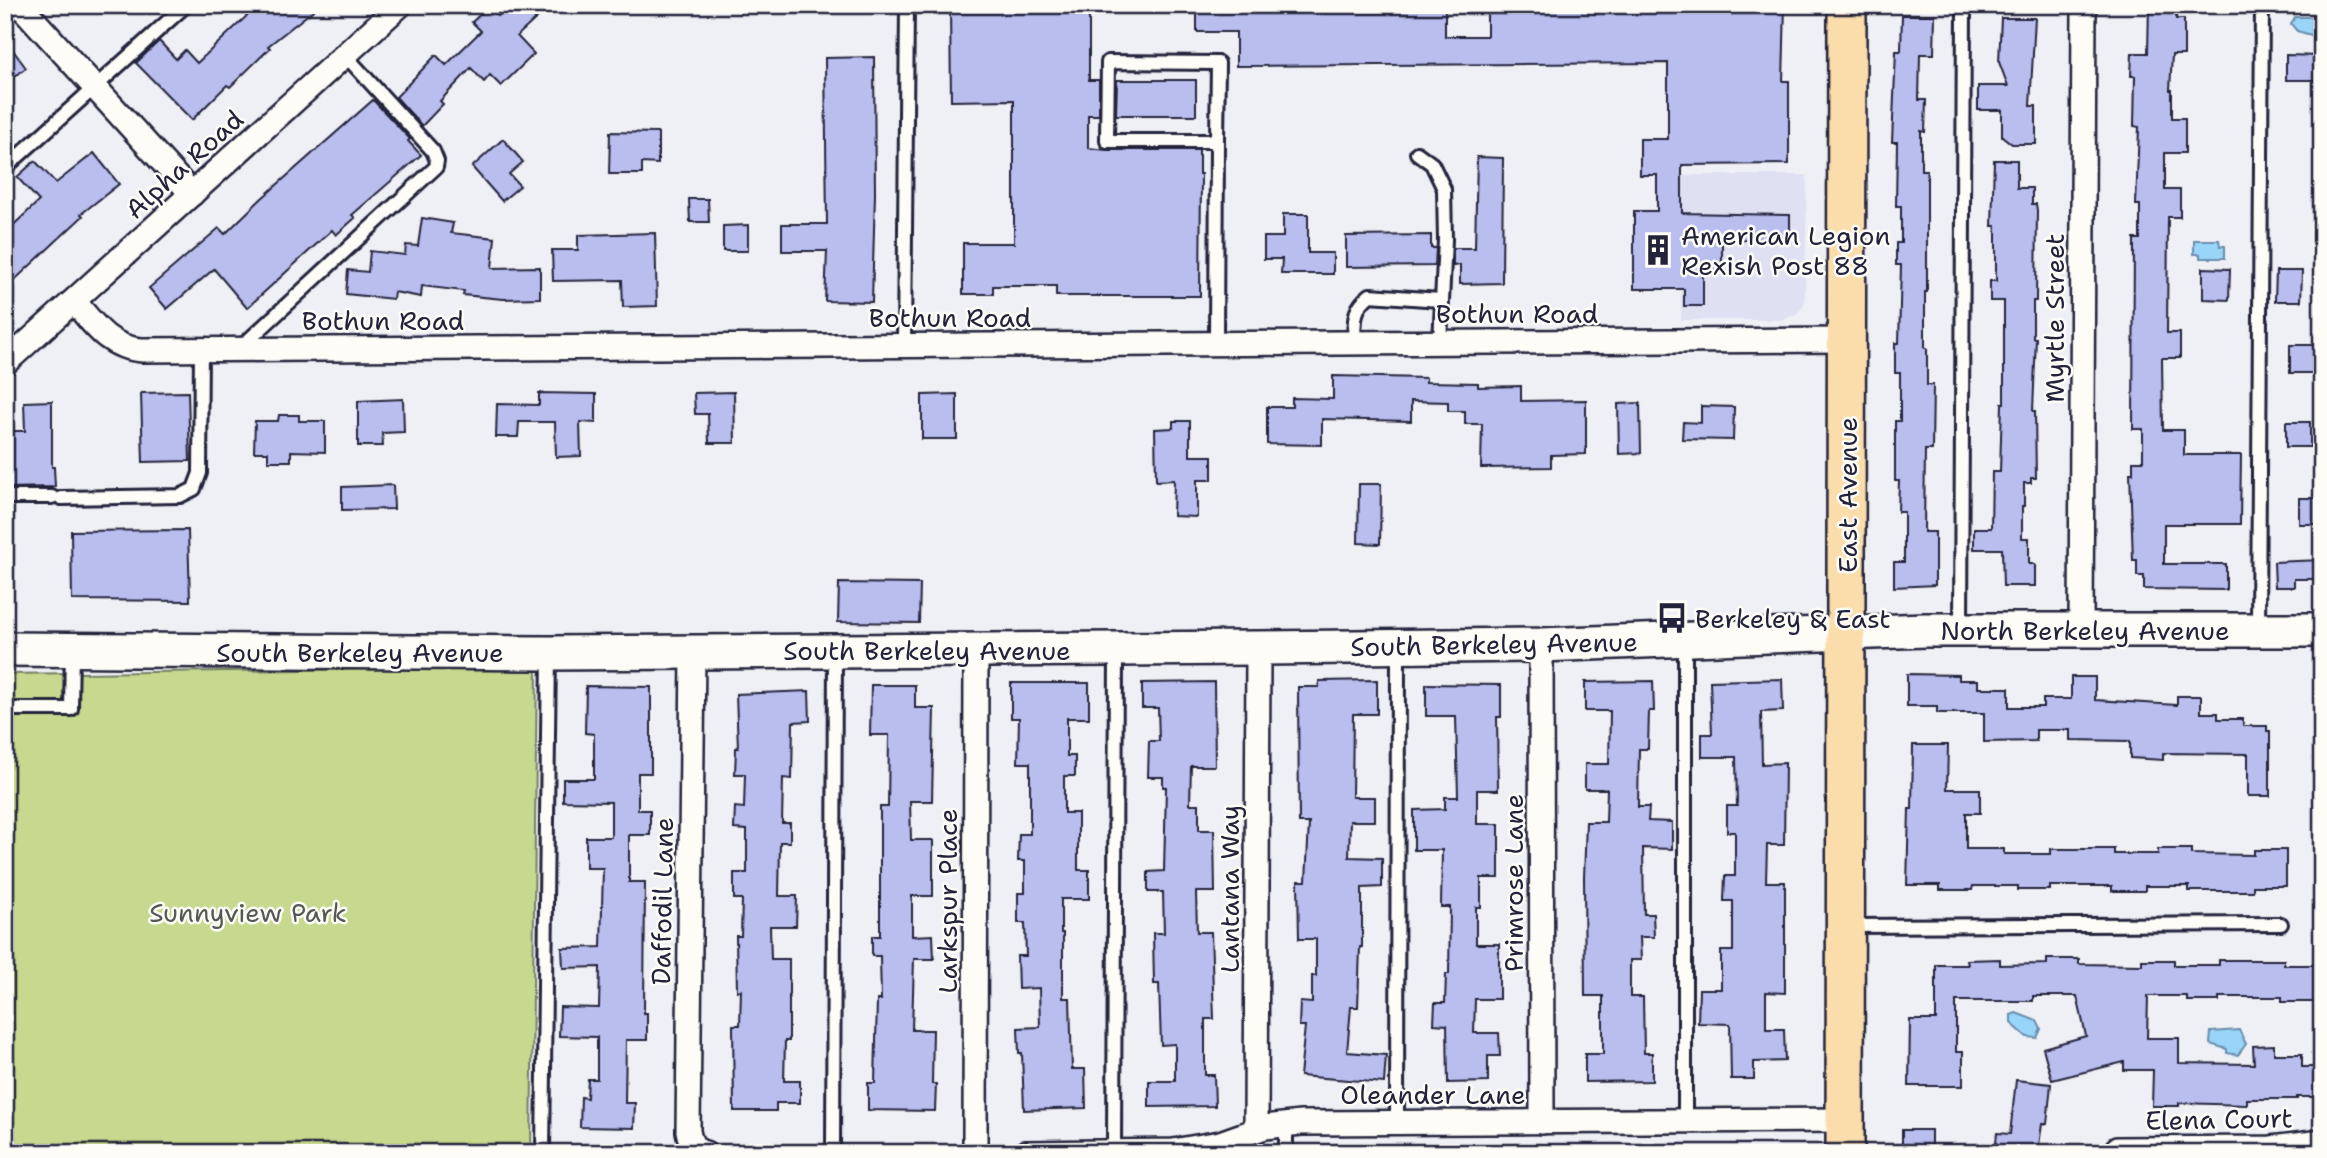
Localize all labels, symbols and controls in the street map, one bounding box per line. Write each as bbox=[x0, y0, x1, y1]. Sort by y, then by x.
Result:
street label: Alpha Road bbox=[118, 102, 250, 226]
place label: American Legion Rexish Post 88 bbox=[1681, 218, 1891, 283]
building icon: American Legion Rexish Post 88 bbox=[1641, 233, 1675, 267]
street label: Myrtle Street bbox=[2037, 233, 2072, 403]
street label: Bothun Road bbox=[1436, 296, 1598, 331]
street label: Bothun Road bbox=[869, 300, 1031, 335]
street label: Bothun Road bbox=[302, 303, 464, 338]
street label: East Avenue bbox=[1830, 417, 1865, 573]
bus stop icon: Berkeley & East bbox=[1655, 601, 1689, 635]
place label: Berkeley & East bbox=[1695, 601, 1891, 636]
street label: North Berkeley Avenue bbox=[1940, 613, 2230, 648]
street label: South Berkeley Avenue bbox=[1350, 624, 1638, 664]
street label: South Berkeley Avenue bbox=[783, 633, 1071, 668]
street label: South Berkeley Avenue bbox=[216, 635, 504, 670]
street label: Primrose Lane bbox=[1496, 794, 1531, 972]
street label: Lantana Way bbox=[1212, 805, 1247, 973]
street label: Larkspur Place bbox=[930, 809, 965, 994]
street label: Daffodil Lane bbox=[643, 817, 681, 985]
park label: Sunnyview Park bbox=[149, 895, 347, 930]
street label: Oleander Lane bbox=[1340, 1077, 1526, 1112]
street label: Elena Court bbox=[2145, 1100, 2293, 1138]

